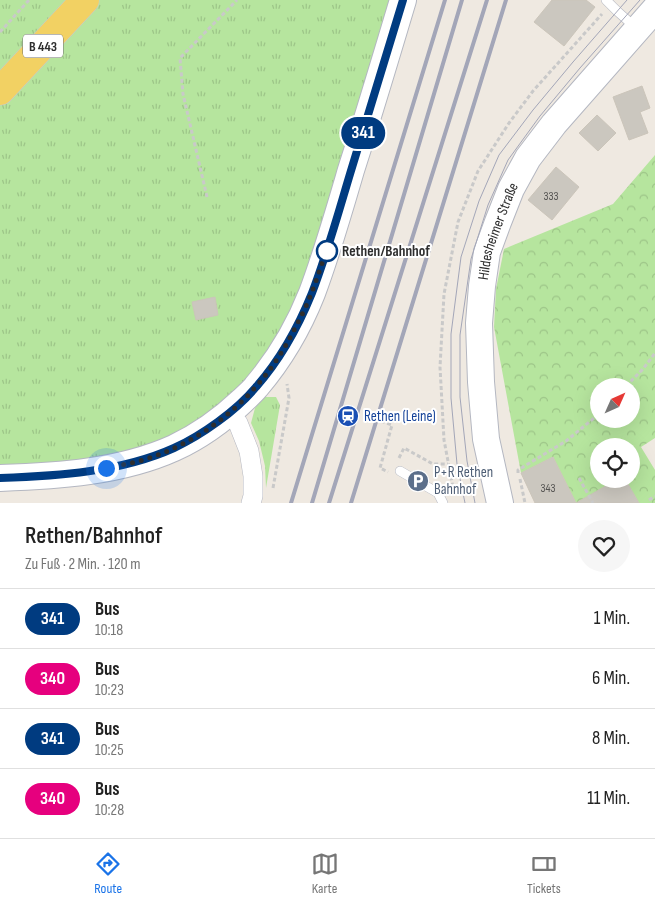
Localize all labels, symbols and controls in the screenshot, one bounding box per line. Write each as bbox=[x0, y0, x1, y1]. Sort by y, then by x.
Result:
road number: B 443 bbox=[23, 34, 63, 58]
line badge: 341 bbox=[334, 117, 392, 149]
text: 341 bbox=[351, 122, 375, 143]
street label: Hildesheimer Straße bbox=[474, 179, 523, 281]
house number: 333 bbox=[543, 189, 559, 204]
marker: Rethen/Bahnhof bbox=[316, 240, 338, 262]
place label: Rethen/Bahnhof bbox=[342, 242, 430, 261]
north arrow bbox=[590, 378, 640, 428]
map controls bbox=[590, 378, 640, 488]
station icon: Rethen (Leine) bbox=[336, 404, 360, 428]
place label: Rethen (Leine) bbox=[364, 407, 436, 426]
button: locate bbox=[590, 438, 640, 488]
your location bbox=[94, 456, 119, 481]
place label: P+R Rethen Bahnhof bbox=[434, 463, 493, 499]
parking icon: P+R Rethen Bahnhof bbox=[406, 469, 430, 493]
house number: 343 bbox=[540, 481, 556, 496]
button: heart bbox=[578, 520, 630, 572]
text: Rethen/Bahnhof bbox=[25, 521, 162, 550]
text: Zu Fuß · 2 Min. · 120 m bbox=[25, 555, 141, 574]
text: Bus bbox=[95, 598, 120, 621]
text: 1 Min. bbox=[594, 607, 630, 630]
text: 341 bbox=[41, 608, 64, 629]
text: 10:18 bbox=[95, 621, 123, 640]
text: Bus bbox=[95, 658, 120, 681]
text: 6 Min. bbox=[592, 667, 630, 690]
text: 340 bbox=[40, 668, 65, 689]
text: 10:23 bbox=[95, 681, 124, 700]
text: Bus bbox=[95, 718, 120, 741]
text: 8 Min. bbox=[592, 727, 630, 750]
text: 341 bbox=[41, 728, 64, 749]
text: 10:25 bbox=[95, 741, 124, 760]
text: Bus bbox=[95, 778, 120, 801]
text: 11 Min. bbox=[587, 787, 630, 810]
text: 340 bbox=[40, 788, 65, 809]
text: 10:28 bbox=[95, 801, 124, 820]
tab: Route bbox=[94, 850, 122, 897]
tab: Karte bbox=[311, 850, 339, 897]
tab: Tickets bbox=[527, 850, 561, 897]

